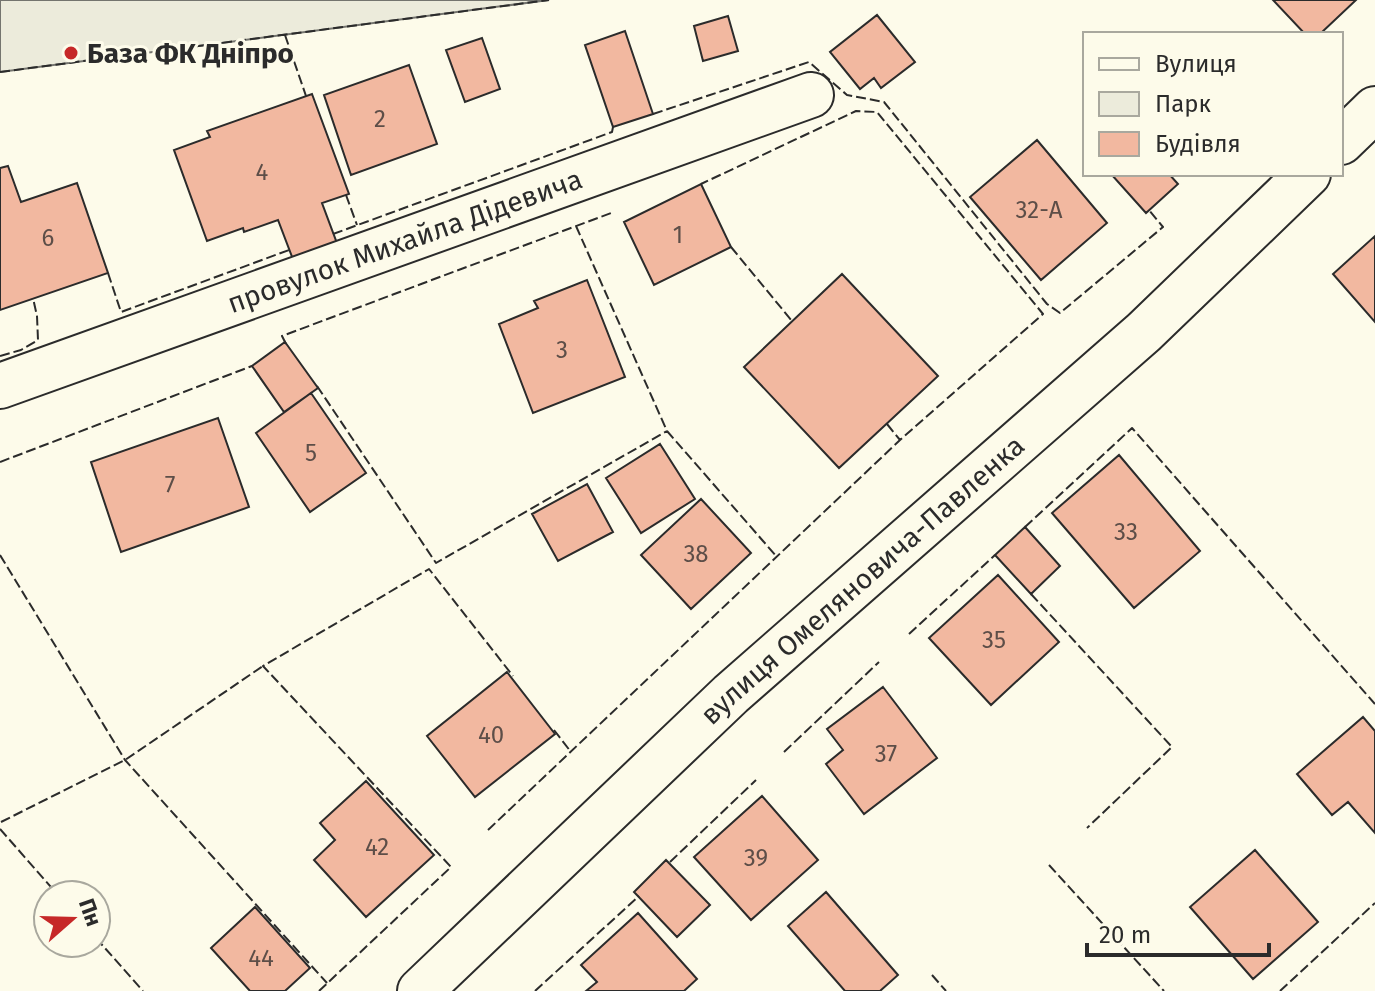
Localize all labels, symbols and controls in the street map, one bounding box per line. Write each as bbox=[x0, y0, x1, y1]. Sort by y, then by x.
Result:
legend bbox=[1083, 32, 1343, 176]
place label: База ФК Дніпро bbox=[87, 37, 294, 70]
marker: База ФК Дніпро bbox=[62, 44, 80, 62]
text: Вулиця bbox=[1155, 50, 1237, 78]
text: Парк bbox=[1155, 90, 1212, 118]
house number: 2 bbox=[374, 105, 386, 133]
text: Будівля bbox=[1155, 130, 1241, 158]
house number: 4 bbox=[256, 158, 269, 186]
street label: провулок Михайла Дідевича bbox=[223, 162, 587, 320]
house number: 32-А bbox=[1016, 196, 1063, 224]
house number: 1 bbox=[673, 221, 683, 249]
house number: 6 bbox=[42, 224, 54, 252]
house number: 3 bbox=[556, 336, 568, 364]
street label: вулиця Омеляновича-Павленка bbox=[694, 429, 1031, 731]
house number: 5 bbox=[305, 439, 317, 467]
house number: 7 bbox=[165, 471, 175, 499]
house number: 33 bbox=[1114, 518, 1138, 546]
house number: 38 bbox=[683, 540, 709, 568]
house number: 35 bbox=[982, 626, 1006, 654]
house number: 40 bbox=[478, 721, 504, 749]
house number: 37 bbox=[875, 740, 897, 768]
house number: 42 bbox=[365, 833, 389, 861]
house number: 39 bbox=[744, 844, 768, 872]
north arrow bbox=[32, 879, 112, 959]
text: Пн bbox=[73, 895, 108, 930]
scale bar bbox=[1087, 907, 1269, 957]
text: 20 m bbox=[1099, 921, 1151, 949]
house number: 44 bbox=[248, 944, 274, 972]

